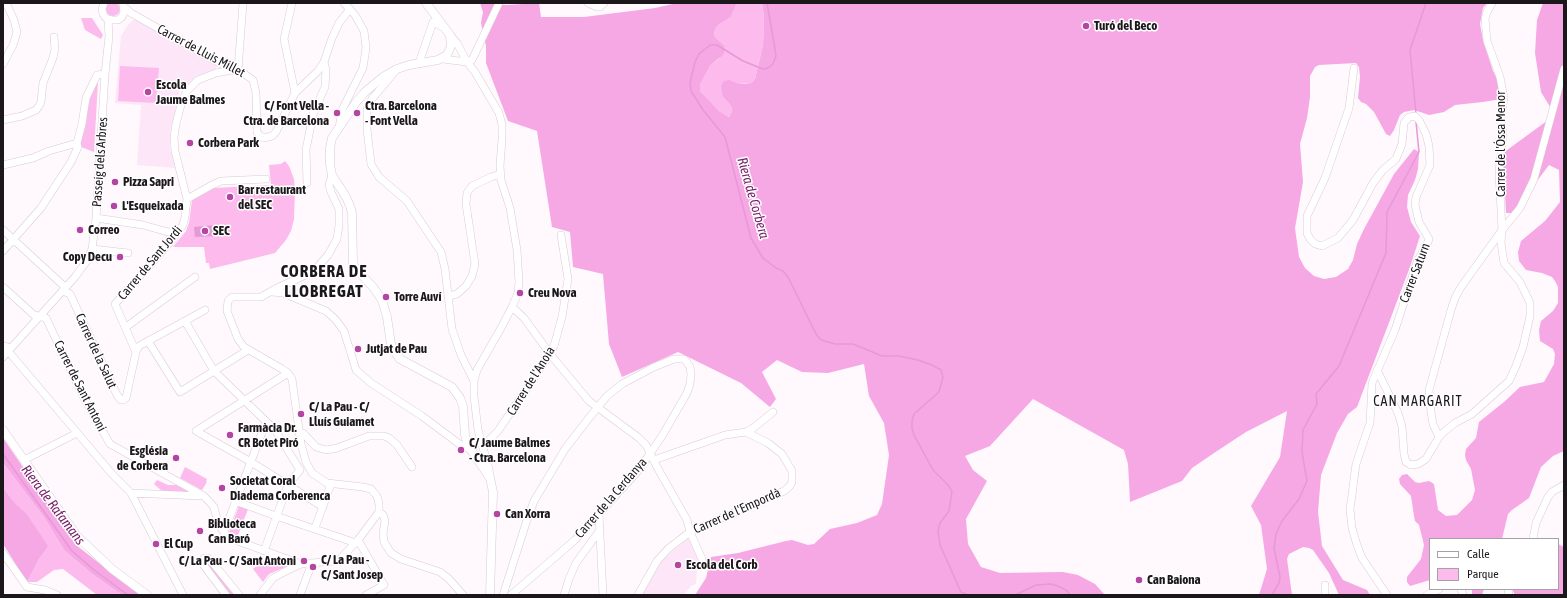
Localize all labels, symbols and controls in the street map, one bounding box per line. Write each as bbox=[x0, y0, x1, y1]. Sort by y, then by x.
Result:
place label: Turó del Beco bbox=[1094, 18, 1157, 34]
street label: Carrer de Lluis Millet bbox=[154, 21, 248, 81]
marker: Turó del Beco bbox=[1081, 21, 1091, 31]
place label: Escola Jaume Balmes bbox=[156, 77, 225, 108]
marker: Escola Jaume Balmes bbox=[143, 87, 153, 97]
street label: Carrer de l'Óssa Menor bbox=[1493, 91, 1509, 197]
place label: C/ Font Vella - Ctra. de Barcelona bbox=[243, 98, 329, 129]
place label: Ctra. Barcelona - Font Vella bbox=[365, 98, 437, 129]
marker: C/ Font Vella - Ctra. de Barcelona bbox=[332, 108, 342, 118]
marker: Ctra. Barcelona - Font Vella bbox=[352, 108, 362, 118]
street label: Passeig dels Arbres bbox=[89, 116, 111, 208]
place label: Corbera Park bbox=[198, 135, 259, 151]
marker: Corbera Park bbox=[185, 138, 195, 148]
water label: Riera de Corbera bbox=[733, 155, 773, 241]
place label: Pizza Sapri bbox=[123, 174, 174, 190]
marker: Pizza Sapri bbox=[110, 177, 120, 187]
place label: Bar restaurant del SEC bbox=[238, 182, 306, 213]
marker: Bar restaurant del SEC bbox=[225, 192, 235, 202]
place label: L'Esqueixada bbox=[122, 198, 183, 214]
marker: L'Esqueixada bbox=[109, 201, 119, 211]
place label: Correo bbox=[88, 222, 120, 238]
street label: Carrer de Sant Jordi bbox=[115, 223, 185, 303]
place label: SEC bbox=[213, 223, 230, 239]
marker: Correo bbox=[75, 225, 85, 235]
marker: SEC bbox=[200, 226, 210, 236]
street label: Carrer Saturn bbox=[1396, 241, 1434, 305]
place label: Copy Decu bbox=[63, 249, 112, 265]
marker: Copy Decu bbox=[115, 252, 125, 262]
district label: CORBERA DE LLOBREGAT bbox=[281, 262, 367, 302]
place label: Creu Nova bbox=[528, 285, 577, 301]
marker: Creu Nova bbox=[515, 288, 525, 298]
place label: Torre Auví bbox=[394, 289, 441, 305]
marker: Torre Auví bbox=[381, 292, 391, 302]
street label: Carrer de la Salut bbox=[72, 311, 120, 391]
street label: Carrer de Sant Antoni bbox=[50, 338, 110, 434]
place label: Jutjat de Pau bbox=[366, 341, 427, 357]
marker: Jutjat de Pau bbox=[353, 344, 363, 354]
street label: Carrer de l'Anoia bbox=[504, 344, 558, 418]
district label: CAN MARGARIT bbox=[1373, 394, 1463, 410]
place label: C/ La Pau - C/ Lluís Guiamet bbox=[309, 399, 374, 430]
marker: C/ La Pau - C/ Lluís Guiamet bbox=[296, 409, 306, 419]
place label: Farmàcia Dr. CR Botet Piró bbox=[238, 420, 299, 451]
marker: Farmàcia Dr. CR Botet Piró bbox=[225, 430, 235, 440]
place label: C/ Jaume Balmes - Ctra. Barcelona bbox=[469, 435, 550, 466]
place label: Església de Corbera bbox=[117, 443, 168, 474]
marker: C/ Jaume Balmes - Ctra. Barcelona bbox=[456, 445, 466, 455]
marker: Església de Corbera bbox=[171, 453, 181, 463]
street label: Carrer de la Cerdanya bbox=[572, 455, 650, 541]
water label: Riera de Rafamans bbox=[17, 462, 89, 548]
place label: Societat Coral Diadema Corberenca bbox=[230, 473, 330, 504]
marker: Societat Coral Diadema Corberenca bbox=[217, 483, 227, 493]
street label: Carrer de l'Empordà bbox=[691, 485, 783, 537]
place label: Can Xorra bbox=[505, 506, 550, 522]
marker: Can Xorra bbox=[492, 509, 502, 519]
place label: Biblioteca Can Baró bbox=[208, 516, 256, 547]
marker: Biblioteca Can Baró bbox=[195, 526, 205, 536]
place label: El Cup bbox=[164, 536, 193, 552]
legend bbox=[1429, 538, 1559, 590]
marker: El Cup bbox=[151, 539, 161, 549]
text: Calle bbox=[1467, 547, 1490, 561]
place label: C/ La Pau - C/ Sant Josep bbox=[321, 552, 383, 583]
place label: C/ La Pau - C/ Sant Antoni bbox=[179, 553, 296, 569]
marker: C/ La Pau - C/ Sant Antoni bbox=[299, 556, 309, 566]
place label: Escola del Corb bbox=[686, 557, 758, 573]
marker: Escola del Corb bbox=[673, 560, 683, 570]
marker: C/ La Pau - C/ Sant Josep bbox=[308, 562, 318, 572]
text: Parque bbox=[1467, 567, 1499, 581]
place label: Can Baiona bbox=[1147, 572, 1201, 588]
marker: Can Baiona bbox=[1134, 575, 1144, 585]

